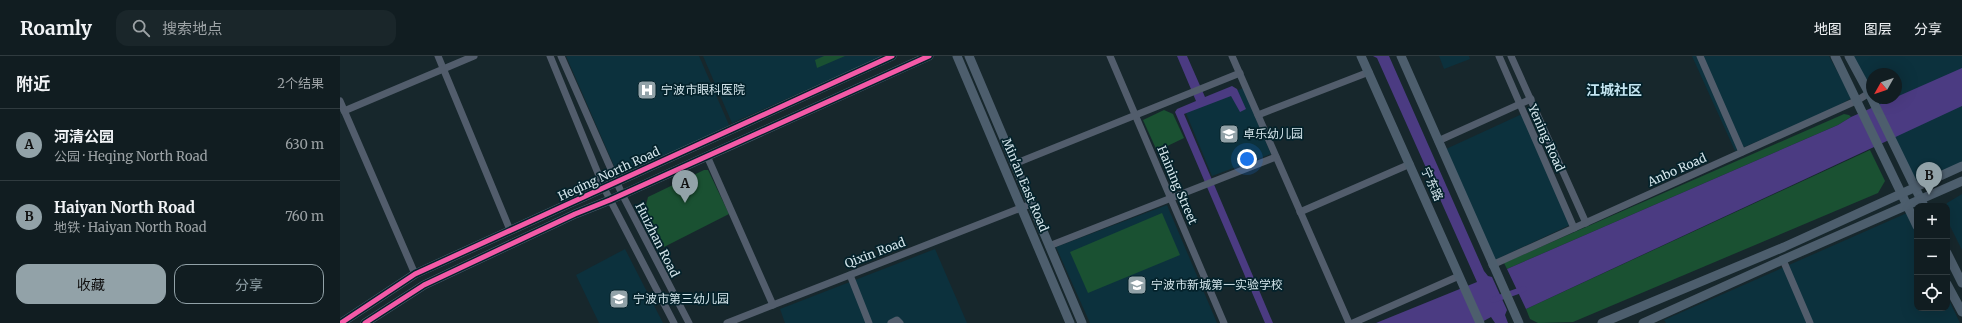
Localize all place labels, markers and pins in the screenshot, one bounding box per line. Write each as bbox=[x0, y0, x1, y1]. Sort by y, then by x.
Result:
hospital icon: 宁波市眼科医院 bbox=[636, 79, 658, 101]
place label: 宁波市眼科医院 bbox=[661, 82, 745, 97]
school or university icon: 卓乐幼儿园 bbox=[1218, 123, 1240, 145]
place label: 卓乐幼儿园 bbox=[1243, 126, 1303, 141]
pin: B bbox=[1916, 162, 1942, 195]
pin: A bbox=[672, 170, 698, 203]
school or university icon: 宁波市新城第一实验学校 bbox=[1126, 274, 1148, 296]
place label: 宁波市新城第一实验学校 bbox=[1151, 277, 1283, 292]
school or university icon: 宁波市第三幼儿园 bbox=[608, 288, 630, 310]
place label: 宁波市第三幼儿园 bbox=[633, 291, 729, 306]

